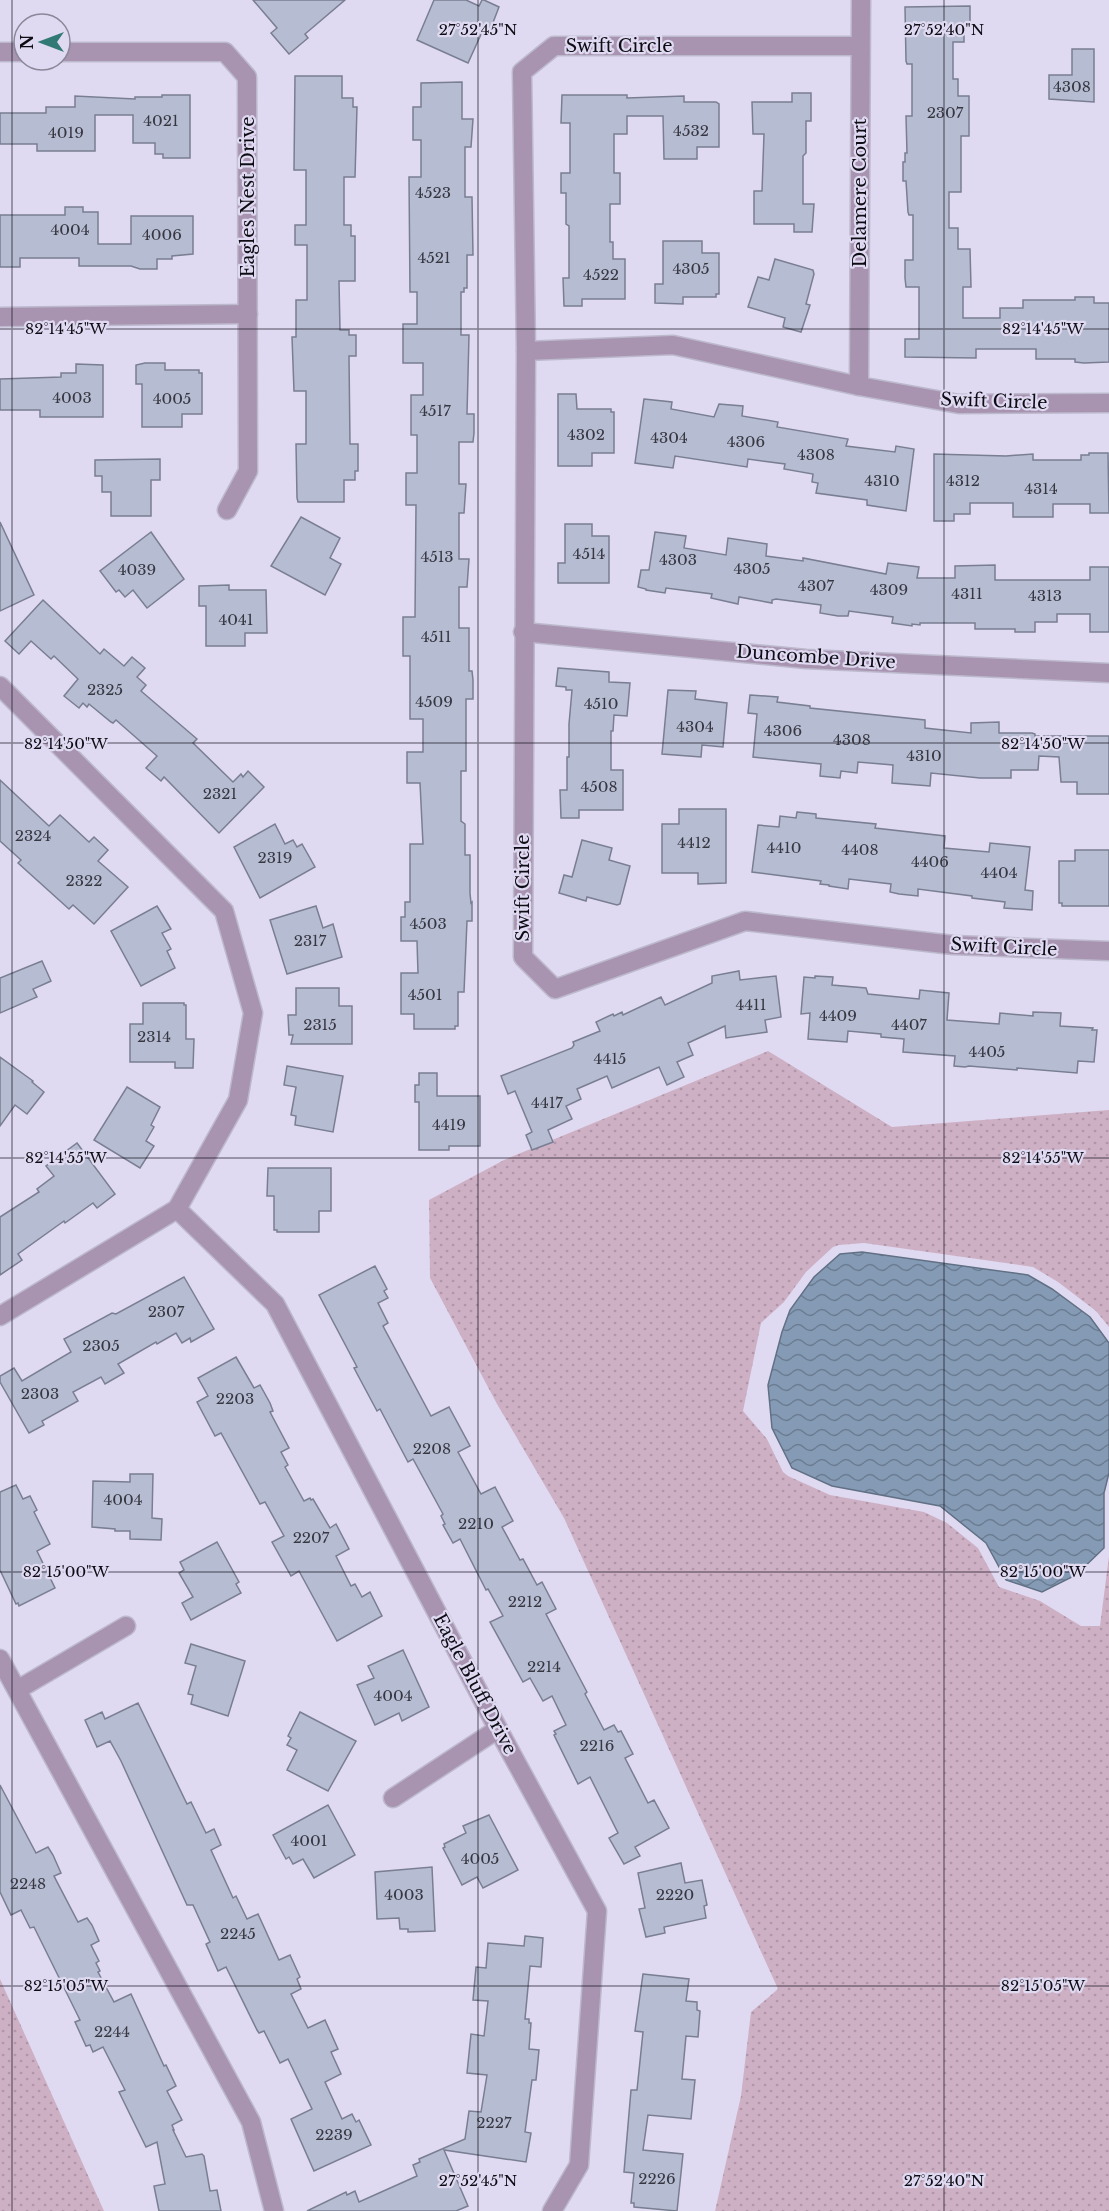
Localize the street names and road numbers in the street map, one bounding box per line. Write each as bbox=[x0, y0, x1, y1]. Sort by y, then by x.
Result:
street label: Swift Circle bbox=[566, 35, 672, 57]
street label: Eagles Nest Drive bbox=[237, 117, 259, 277]
street label: Delamere Court bbox=[849, 118, 871, 268]
street label: Swift Circle bbox=[940, 388, 1048, 414]
street label: Duncombe Drive bbox=[736, 640, 896, 674]
street label: Swift Circle bbox=[512, 835, 534, 941]
street label: Swift Circle bbox=[950, 933, 1058, 961]
street label: Eagle Bluff Drive bbox=[429, 1610, 521, 1758]

